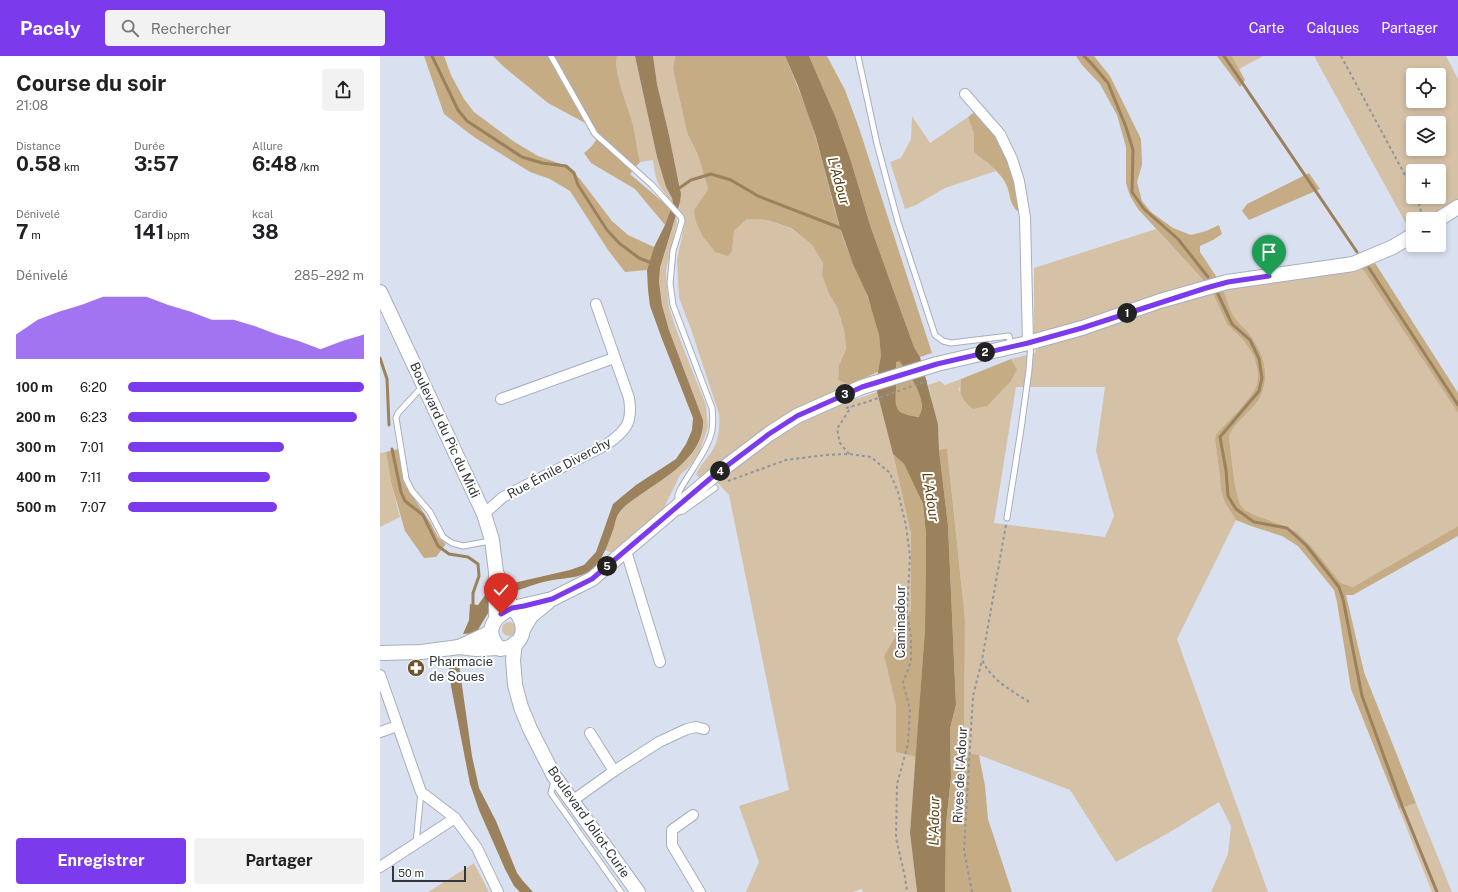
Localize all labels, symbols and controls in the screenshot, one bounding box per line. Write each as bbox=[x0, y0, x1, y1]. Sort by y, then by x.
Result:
search box bbox=[105, 10, 385, 46]
text: Pacely bbox=[20, 17, 81, 39]
icon: search bbox=[119, 17, 141, 39]
text: Rechercher bbox=[151, 20, 231, 37]
text: Carte bbox=[1249, 20, 1285, 36]
text: Calques bbox=[1307, 20, 1359, 36]
text: Partager bbox=[1381, 20, 1438, 36]
map controls bbox=[1406, 68, 1446, 252]
button: locate bbox=[1406, 68, 1446, 108]
button: share bbox=[322, 69, 364, 111]
text: Course du soir bbox=[16, 70, 166, 96]
text: 21:08 bbox=[16, 98, 48, 113]
button: layers bbox=[1406, 116, 1446, 156]
text: Distance bbox=[16, 140, 61, 152]
text: Durée bbox=[134, 140, 165, 152]
text: Allure bbox=[252, 140, 283, 152]
text: 0.58 bbox=[16, 152, 61, 176]
text: 3:57 bbox=[134, 152, 179, 176]
text: 6:48 bbox=[252, 152, 297, 176]
water label: L'Adour bbox=[824, 155, 854, 208]
text: km bbox=[61, 161, 80, 173]
text: /km bbox=[297, 161, 319, 173]
button: + bbox=[1406, 164, 1446, 204]
text: Dénivelé bbox=[16, 208, 60, 220]
text: Cardio bbox=[134, 208, 167, 220]
text: kcal bbox=[252, 208, 273, 220]
button: − bbox=[1406, 212, 1446, 252]
text: 7 bbox=[16, 220, 29, 244]
text: 141 bbox=[134, 220, 164, 244]
text: 38 bbox=[252, 220, 279, 244]
text: m bbox=[29, 229, 41, 241]
text: bpm bbox=[164, 229, 190, 241]
pin bbox=[1252, 235, 1286, 276]
icon: arrive bbox=[1258, 241, 1280, 263]
text: Dénivelé bbox=[16, 268, 68, 283]
text: 285–292 m bbox=[294, 268, 364, 283]
pin: 1 bbox=[1117, 303, 1137, 323]
text: 1 bbox=[1125, 307, 1129, 319]
pin: 2 bbox=[975, 342, 995, 362]
text: 2 bbox=[982, 346, 989, 358]
street label: Boulevard du Pic du Midi bbox=[407, 360, 483, 500]
text: 100 m bbox=[16, 380, 53, 395]
text: 6:20 bbox=[80, 380, 107, 395]
pin: 3 bbox=[835, 384, 855, 404]
text: 3 bbox=[841, 388, 849, 400]
text: 200 m bbox=[16, 410, 56, 425]
text: 6:23 bbox=[80, 410, 107, 425]
street label: Rue Émile Diverchy bbox=[504, 433, 613, 502]
text: 300 m bbox=[16, 440, 56, 455]
text: 7:01 bbox=[80, 440, 104, 455]
pin: 4 bbox=[710, 461, 730, 481]
text: 4 bbox=[716, 465, 724, 477]
text: 400 m bbox=[16, 470, 56, 485]
text: 7:11 bbox=[80, 470, 101, 485]
water label: L'Adour bbox=[919, 471, 943, 523]
text: 500 m bbox=[16, 500, 56, 515]
text: 7:07 bbox=[80, 500, 106, 515]
pin: 5 bbox=[597, 556, 617, 576]
text: 5 bbox=[603, 560, 611, 572]
pin bbox=[484, 573, 518, 614]
icon: check bbox=[490, 579, 512, 601]
street label: Caminadour bbox=[893, 585, 908, 659]
place label: Pharmacie de Soues bbox=[429, 654, 493, 684]
pharmacy icon: Pharmacie de Soues bbox=[406, 658, 426, 678]
street label: Rives de l'Adour bbox=[950, 726, 970, 824]
street label: Boulevard Joliot-Curie bbox=[545, 763, 633, 881]
water label: L'Adour bbox=[926, 795, 942, 846]
button: Enregistrer bbox=[16, 838, 186, 884]
button: Partager bbox=[194, 838, 364, 884]
scale bar bbox=[392, 864, 466, 883]
text: 50 m bbox=[398, 867, 424, 879]

